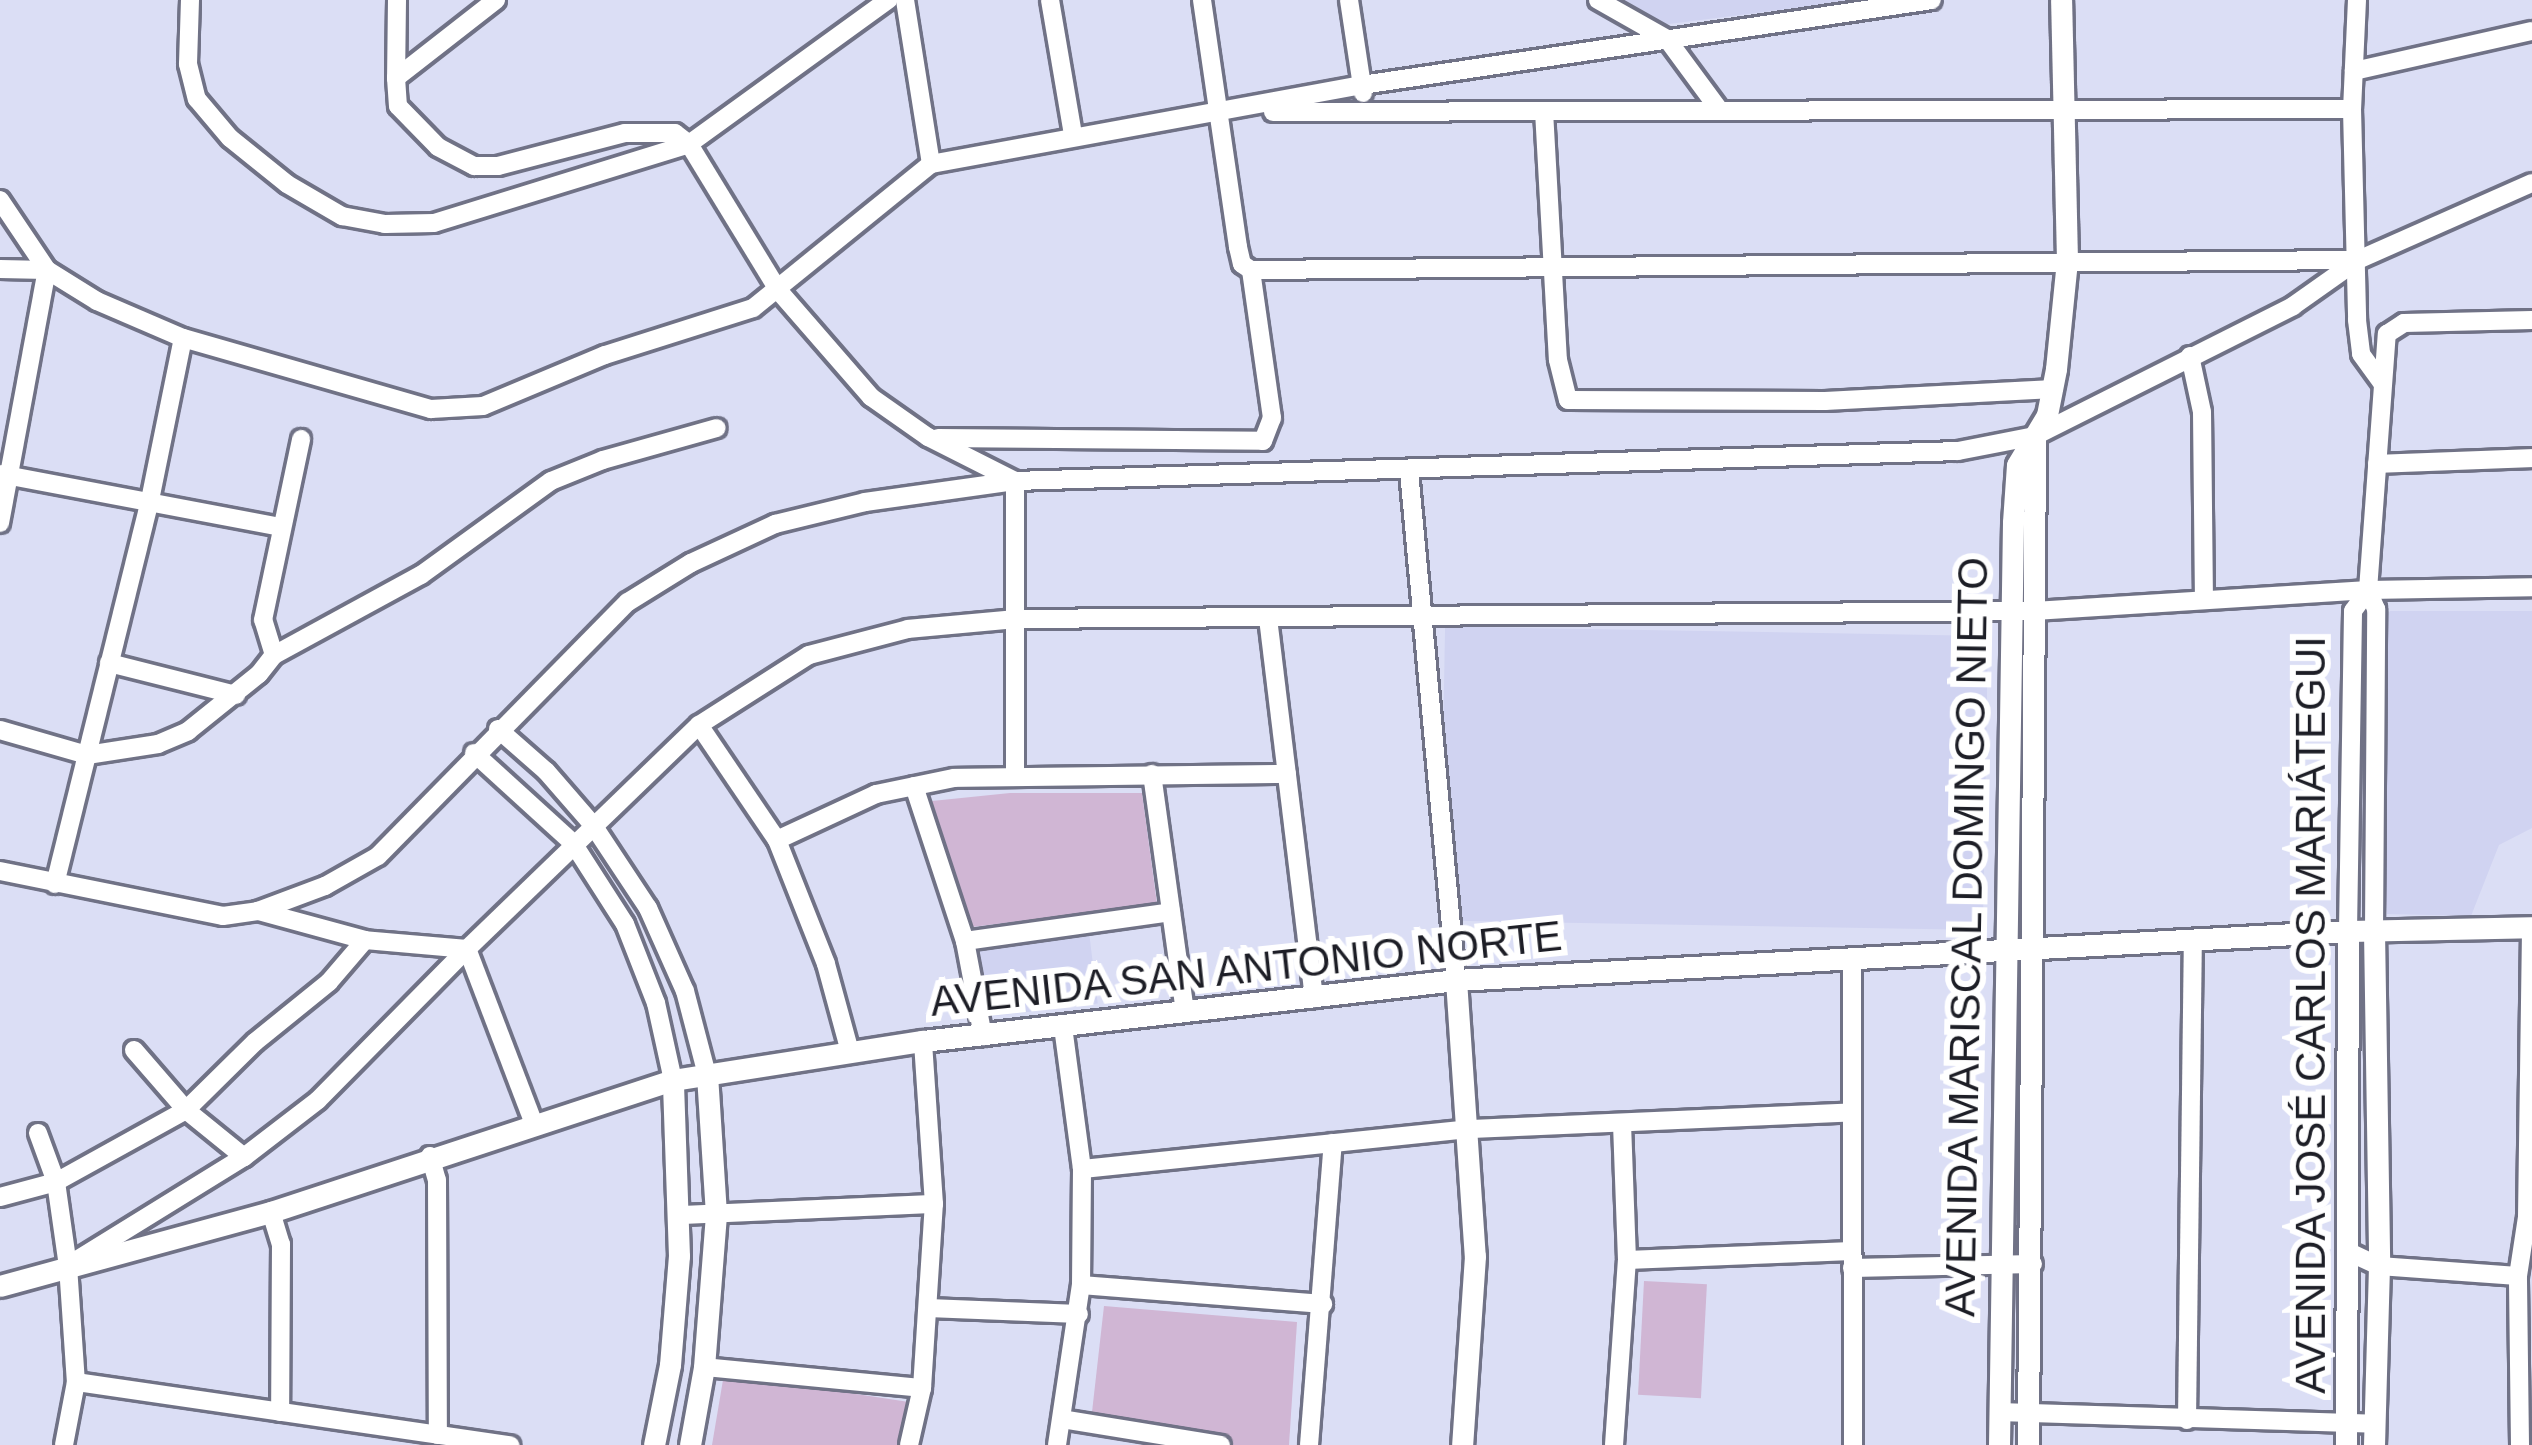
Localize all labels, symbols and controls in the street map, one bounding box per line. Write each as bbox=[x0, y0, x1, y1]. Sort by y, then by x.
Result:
street label: AVENIDA MARISCAL DOMINGO NIETO bbox=[1935, 555, 1999, 1319]
street label: AVENIDA JOSÉ CARLOS MARIÁTEGUI bbox=[2286, 635, 2336, 1395]
street label: AVENIDA SAN ANTONIO NORTE bbox=[925, 911, 1567, 1027]

